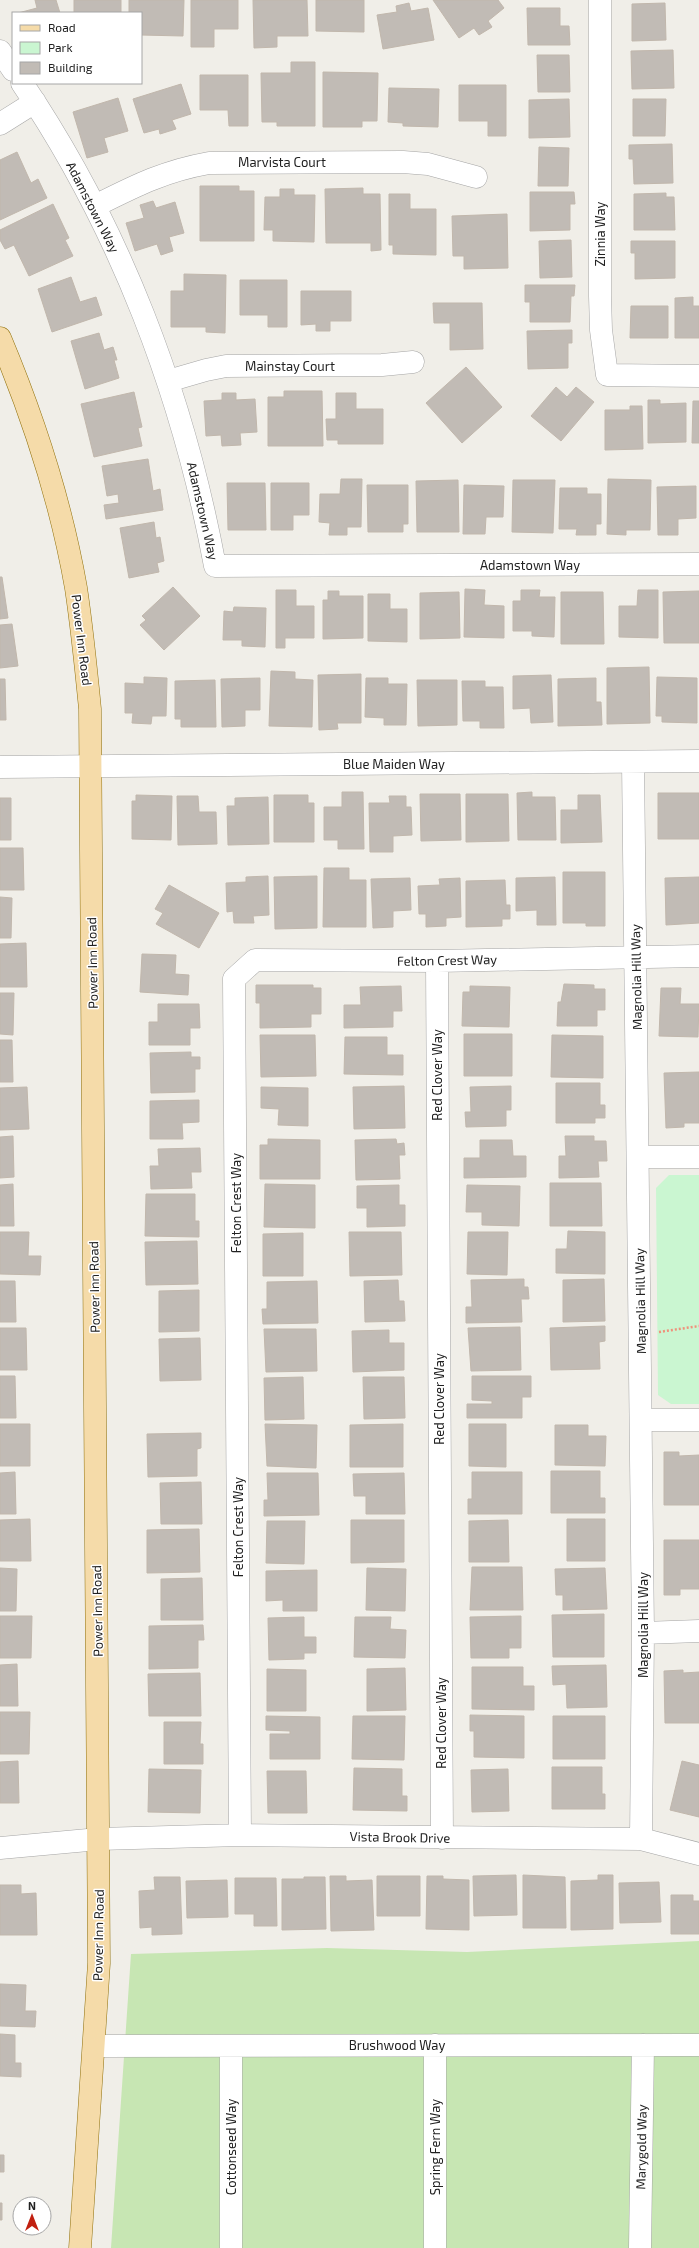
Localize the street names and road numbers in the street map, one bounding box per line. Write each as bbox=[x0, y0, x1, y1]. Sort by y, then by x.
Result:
street label: Marvista Court bbox=[238, 154, 326, 170]
street label: Adamstown Way bbox=[63, 159, 123, 255]
street label: Zinnia Way bbox=[592, 201, 608, 266]
street label: Mainstay Court bbox=[245, 358, 335, 374]
street label: Adamstown Way bbox=[184, 460, 222, 562]
street label: Adamstown Way bbox=[480, 557, 580, 573]
street label: Power Inn Road bbox=[68, 593, 96, 687]
street label: Blue Maiden Way bbox=[343, 756, 445, 772]
street label: Power Inn Road bbox=[83, 917, 101, 1009]
street label: Magnolia Hill Way bbox=[627, 924, 645, 1030]
street label: Felton Crest Way bbox=[397, 951, 497, 969]
street label: Red Clover Way bbox=[429, 1029, 445, 1121]
street label: Felton Crest Way bbox=[228, 1153, 244, 1253]
street label: Power Inn Road bbox=[85, 1241, 103, 1333]
street label: Magnolia Hill Way bbox=[631, 1248, 649, 1354]
street label: Red Clover Way bbox=[431, 1353, 447, 1445]
street label: Felton Crest Way bbox=[230, 1477, 246, 1577]
street label: Power Inn Road bbox=[88, 1565, 106, 1657]
street label: Magnolia Hill Way bbox=[635, 1572, 651, 1678]
street label: Red Clover Way bbox=[433, 1677, 449, 1769]
street label: Vista Brook Drive bbox=[349, 1828, 451, 1846]
street label: Power Inn Road bbox=[89, 1889, 107, 1981]
street label: Brushwood Way bbox=[349, 2037, 445, 2053]
street label: Cottonseed Way bbox=[223, 2099, 239, 2195]
street label: Spring Fern Way bbox=[427, 2099, 443, 2195]
street label: Marygold Way bbox=[632, 2104, 650, 2190]

